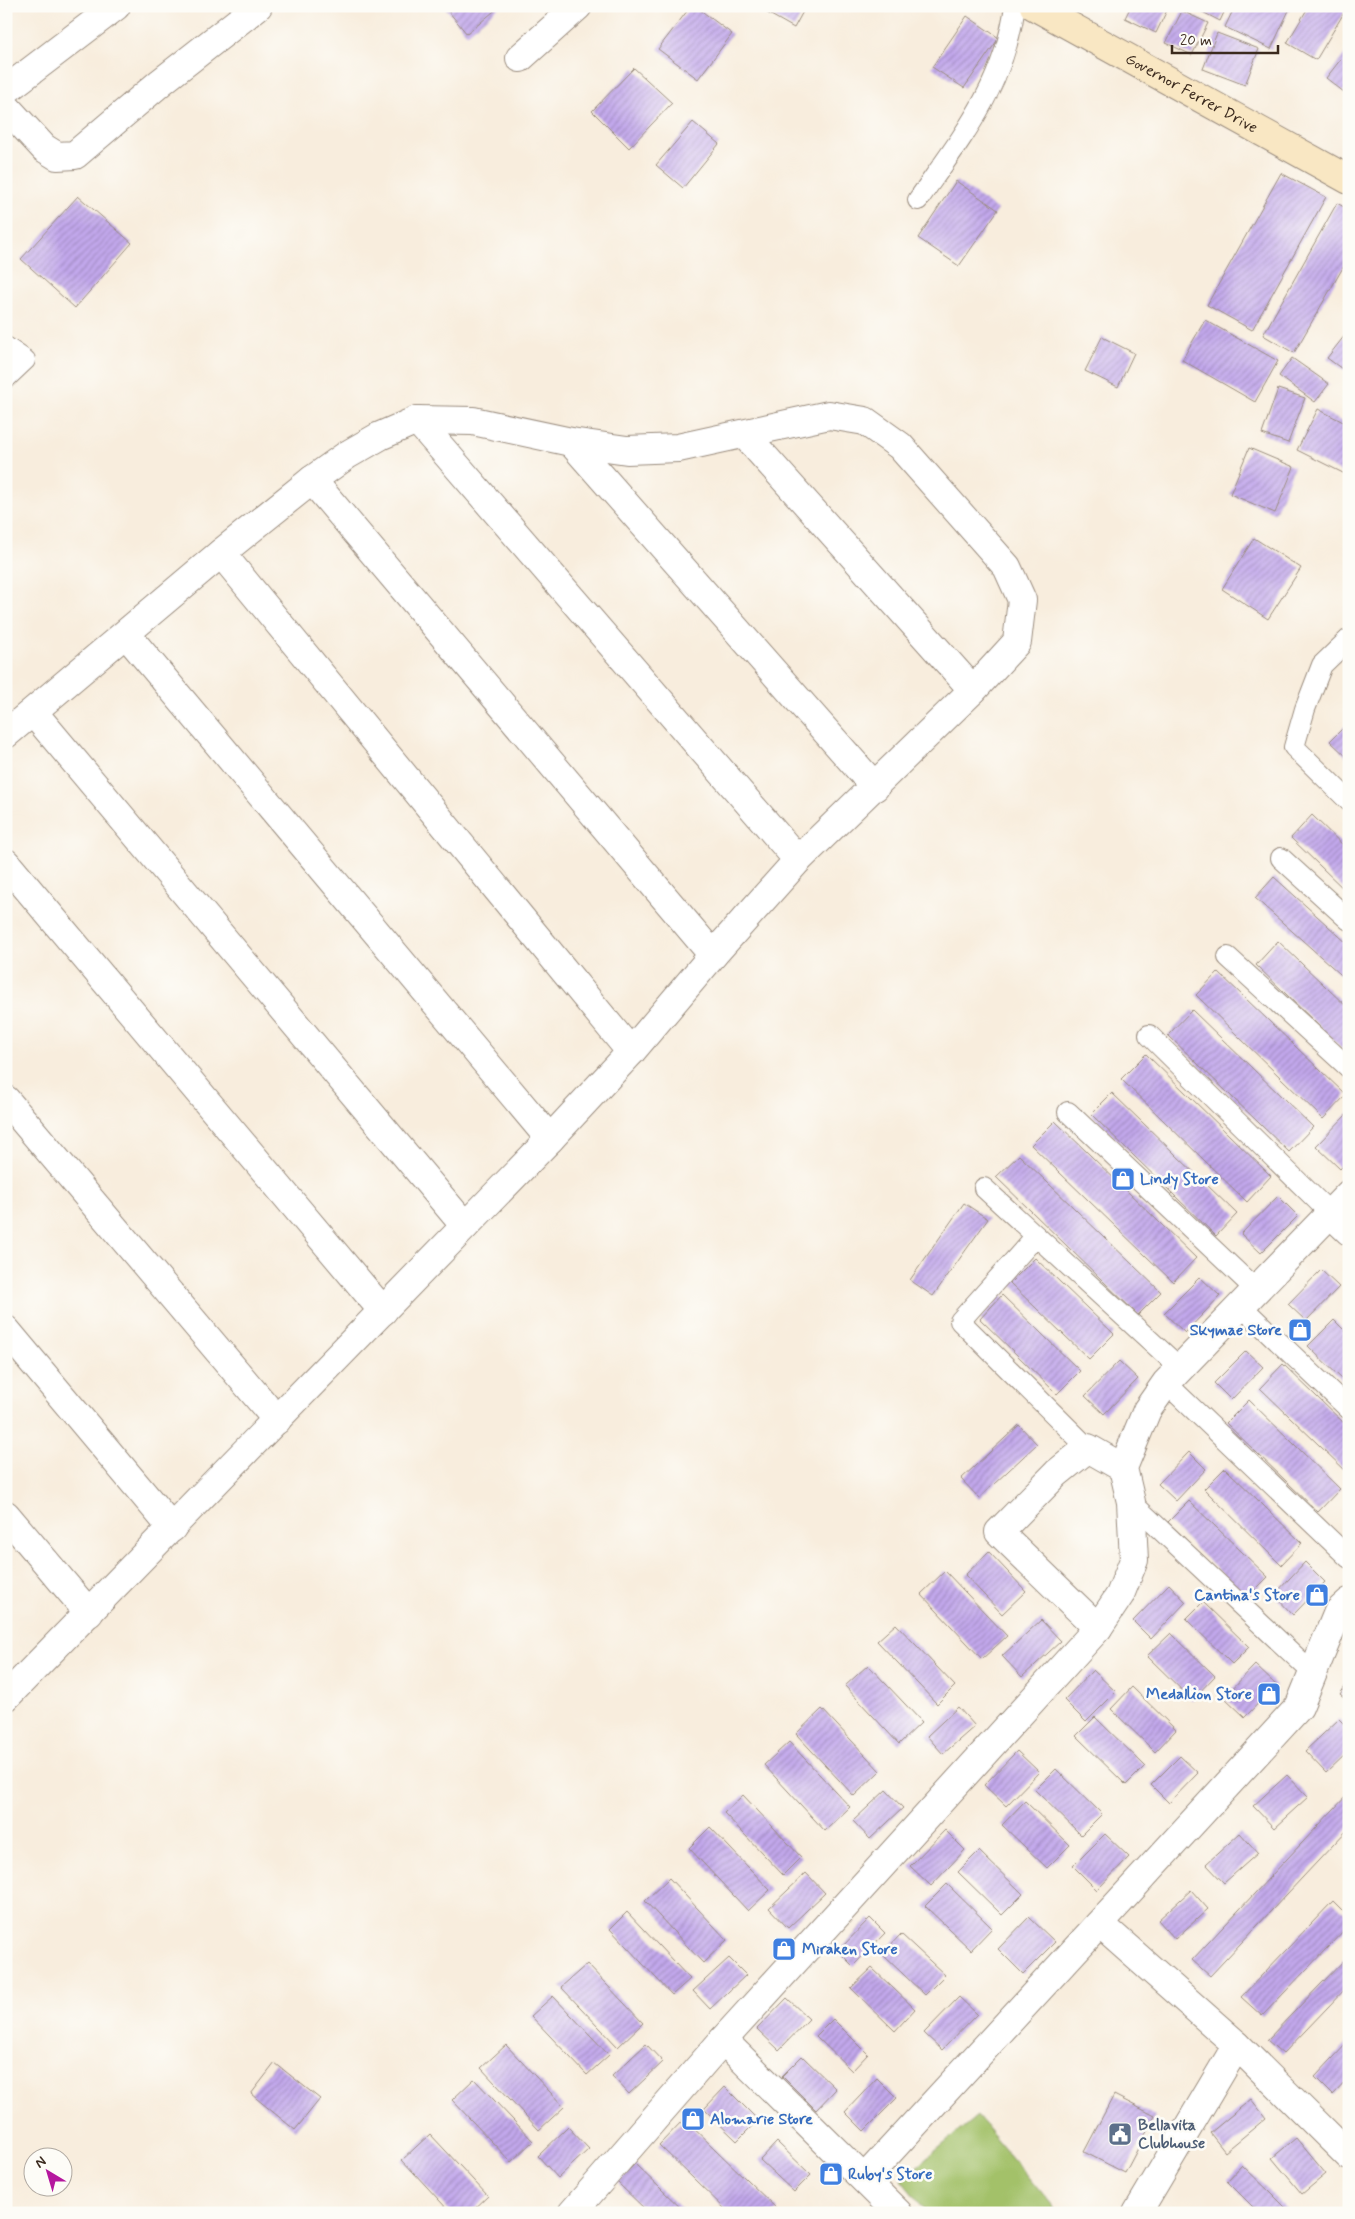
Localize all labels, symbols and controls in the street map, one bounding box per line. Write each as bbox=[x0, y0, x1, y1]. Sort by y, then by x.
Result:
scale bar bbox=[1172, 22, 1279, 54]
text: 20 m bbox=[1180, 31, 1212, 51]
street label: Governor Ferrer Drive bbox=[1122, 48, 1262, 138]
shop icon: Lindy Store bbox=[1110, 1166, 1136, 1192]
place label: Lindy Store bbox=[1140, 1169, 1219, 1190]
shop icon: Skymae Store bbox=[1287, 1317, 1313, 1343]
place label: Skymae Store bbox=[1190, 1320, 1282, 1341]
shop icon: Cantina's Store bbox=[1304, 1582, 1330, 1608]
place label: Cantina's Store bbox=[1194, 1585, 1300, 1606]
shop icon: Medallion Store bbox=[1256, 1681, 1282, 1707]
place label: Medallion Store bbox=[1146, 1684, 1252, 1705]
shop icon: Miraken Store bbox=[771, 1936, 797, 1962]
place label: Miraken Store bbox=[802, 1939, 898, 1960]
shop icon: Alomarie Store bbox=[680, 2106, 706, 2132]
place label: Alomarie Store bbox=[710, 2109, 813, 2130]
place label: Bellavita Clubhouse bbox=[1138, 2115, 1205, 2154]
public building icon: Bellavita Clubhouse bbox=[1107, 2121, 1133, 2147]
north arrow bbox=[22, 2146, 72, 2196]
text: N bbox=[31, 2153, 50, 2173]
shop icon: Ruby's Store bbox=[818, 2161, 844, 2187]
place label: Ruby's Store bbox=[848, 2164, 933, 2185]

